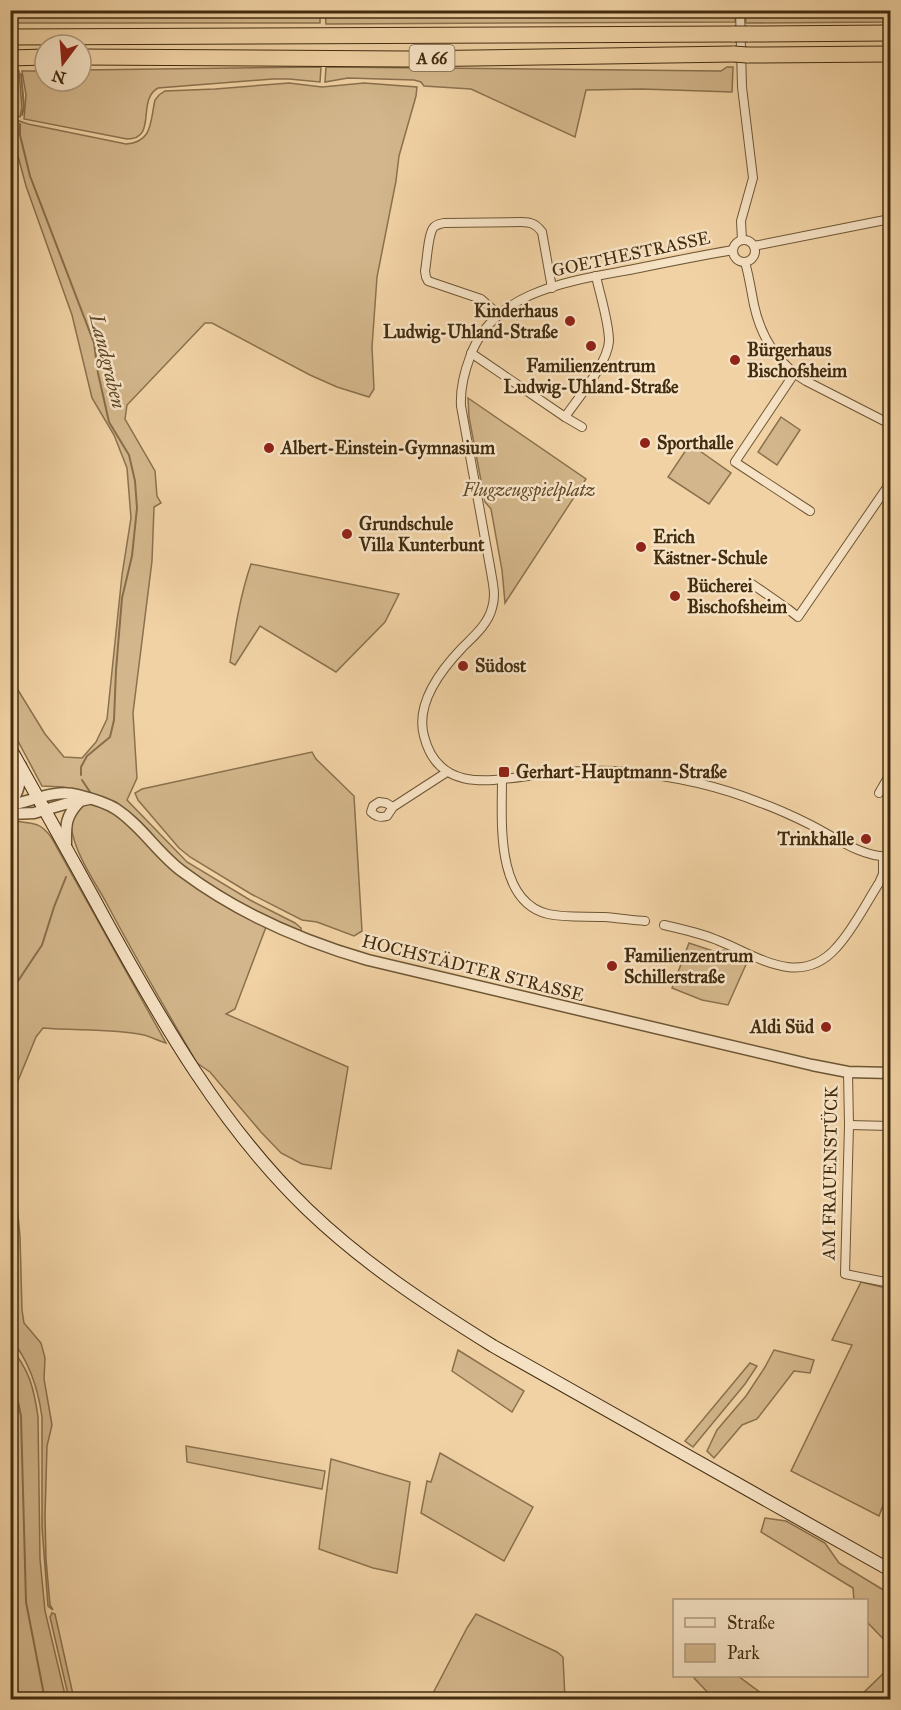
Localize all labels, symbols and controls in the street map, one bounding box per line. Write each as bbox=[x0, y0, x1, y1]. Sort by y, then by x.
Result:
north arrow bbox=[33, 33, 93, 93]
road number: A 66 bbox=[410, 45, 454, 71]
text: N bbox=[49, 66, 68, 88]
street label: GOETHESTRASSE bbox=[550, 226, 712, 282]
place label: Kinderhaus Ludwig-Uhland-Straße bbox=[383, 300, 559, 344]
water label: Landgraben bbox=[84, 310, 131, 411]
marker: Kinderhaus Ludwig-Uhland-Straße bbox=[563, 314, 577, 328]
marker: Familienzentrum Ludwig-Uhland-Straße bbox=[584, 339, 598, 353]
place label: Bürgerhaus Bischofsheim bbox=[747, 339, 848, 382]
marker: Bürgerhaus Bischofsheim bbox=[728, 353, 742, 367]
place label: Familienzentrum Ludwig-Uhland-Straße bbox=[503, 355, 679, 399]
place label: Sporthalle bbox=[657, 432, 734, 455]
marker: Sporthalle bbox=[638, 436, 652, 450]
place label: Albert-Einstein-Gymnasium bbox=[280, 437, 496, 460]
marker: Albert-Einstein-Gymnasium bbox=[262, 441, 276, 455]
park label: Flugzeugspielplatz bbox=[461, 479, 596, 502]
place label: Grundschule Villa Kunterbunt bbox=[358, 513, 485, 556]
place label: Erich Kästner-Schule bbox=[653, 526, 768, 569]
marker: Grundschule Villa Kunterbunt bbox=[340, 527, 354, 541]
marker: Erich Kästner-Schule bbox=[634, 540, 648, 554]
place label: Bücherei Bischofsheim bbox=[687, 575, 788, 618]
marker: Bücherei Bischofsheim bbox=[668, 589, 682, 603]
place label: Südost bbox=[475, 655, 527, 677]
marker: Südost bbox=[456, 659, 470, 673]
place label: Gerhart-Hauptmann-Straße bbox=[516, 761, 728, 784]
marker: Gerhart-Hauptmann-Straße bbox=[497, 765, 511, 779]
place label: Trinkhalle bbox=[777, 828, 854, 850]
marker: Trinkhalle bbox=[859, 832, 873, 846]
street label: HOCHSTÄDTER STRASSE bbox=[359, 930, 587, 1006]
place label: Familienzentrum Schillerstraße bbox=[624, 945, 754, 988]
marker: Familienzentrum Schillerstraße bbox=[605, 959, 619, 973]
place label: Aldi Süd bbox=[749, 1016, 815, 1038]
marker: Aldi Süd bbox=[819, 1020, 833, 1034]
street label: AM FRAUENSTÜCK bbox=[816, 1084, 843, 1261]
legend bbox=[673, 1599, 868, 1677]
text: Straße bbox=[727, 1612, 775, 1634]
text: Park bbox=[727, 1642, 760, 1664]

